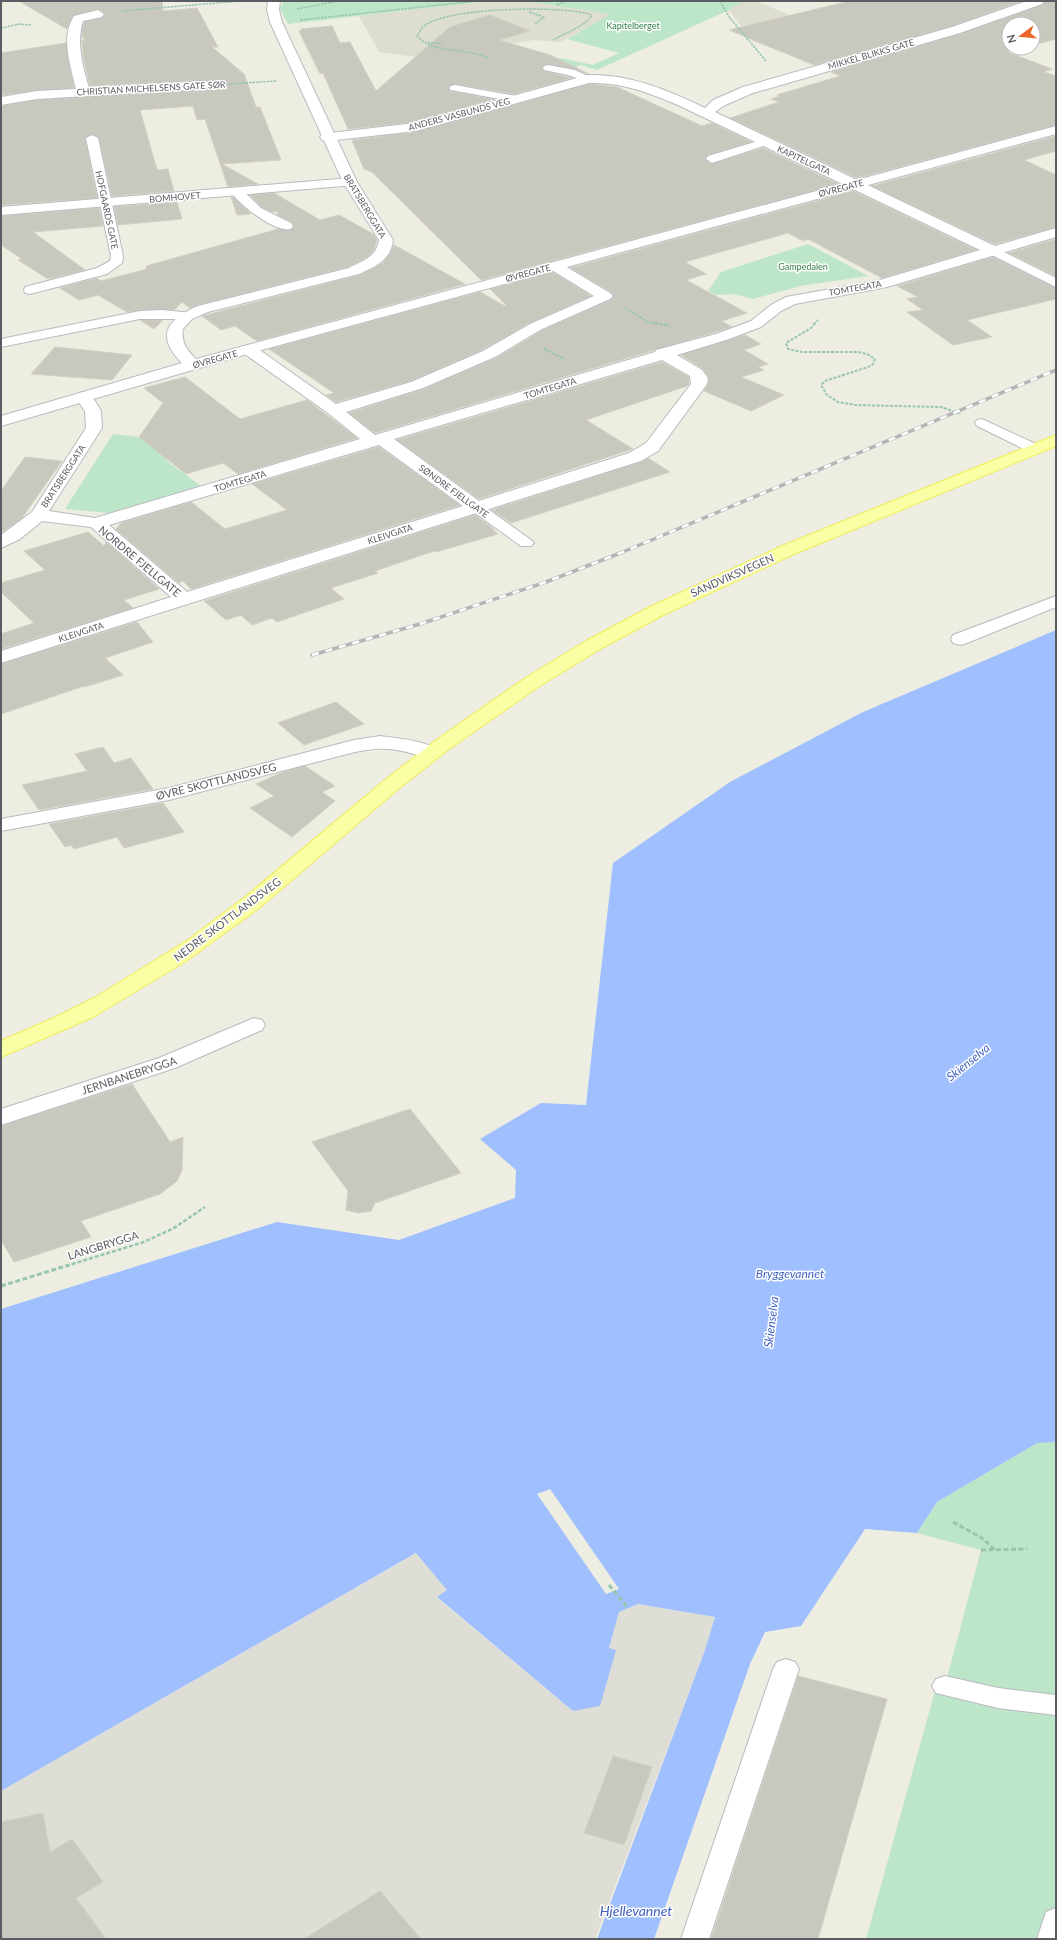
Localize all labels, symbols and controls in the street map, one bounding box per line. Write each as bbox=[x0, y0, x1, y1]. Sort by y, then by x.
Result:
north arrow bbox=[1001, 16, 1041, 56]
park label: Kapitelberget bbox=[606, 20, 660, 31]
text: N bbox=[1003, 33, 1018, 45]
street label: MIKKEL BLIKKS GATE bbox=[827, 36, 915, 72]
street label: CHRISTIAN MICHELSENS GATE SØR bbox=[76, 79, 226, 97]
street label: ANDERS VASBUNDS VEG bbox=[407, 95, 511, 133]
street label: KAPITELGATA bbox=[776, 143, 833, 178]
street label: HOFGAARDS GATE bbox=[93, 170, 121, 250]
street label: BRATSBERGGATA bbox=[341, 172, 389, 241]
street label: ØVREGATE bbox=[817, 177, 865, 199]
street label: BOMHOVET bbox=[149, 189, 202, 205]
park label: Gampedalen bbox=[778, 261, 828, 272]
street label: ØVREGATE bbox=[504, 262, 552, 284]
street label: TOMTEGATA bbox=[828, 278, 883, 298]
street label: ØVREGATE bbox=[191, 347, 239, 371]
street label: TOMTEGATA bbox=[523, 375, 578, 401]
street label: BRATSBERGGATA bbox=[39, 442, 88, 510]
street label: SØNDRE FJELLGATE bbox=[417, 462, 491, 520]
street label: TOMTEGATA bbox=[213, 468, 268, 494]
street label: KLEIVGATA bbox=[366, 521, 415, 546]
street label: NORDRE FJELLGATE bbox=[96, 523, 184, 599]
street label: SANDVIKSVEGEN bbox=[688, 551, 776, 599]
street label: KLEIVGATA bbox=[57, 619, 106, 644]
street label: ØVRE SKOTTLANDSVEG bbox=[154, 760, 278, 802]
street label: NEDRE SKOTTLANDSVEG bbox=[171, 874, 283, 964]
water label: Skienselva bbox=[943, 1040, 993, 1084]
street label: JERNBANEBRYGGA bbox=[80, 1053, 179, 1096]
street label: LANGBRYGGA bbox=[66, 1228, 140, 1262]
water label: Bryggevannet bbox=[756, 1266, 825, 1281]
water label: Skienselva bbox=[760, 1296, 782, 1348]
water label: Hjellevannet bbox=[600, 1902, 672, 1919]

